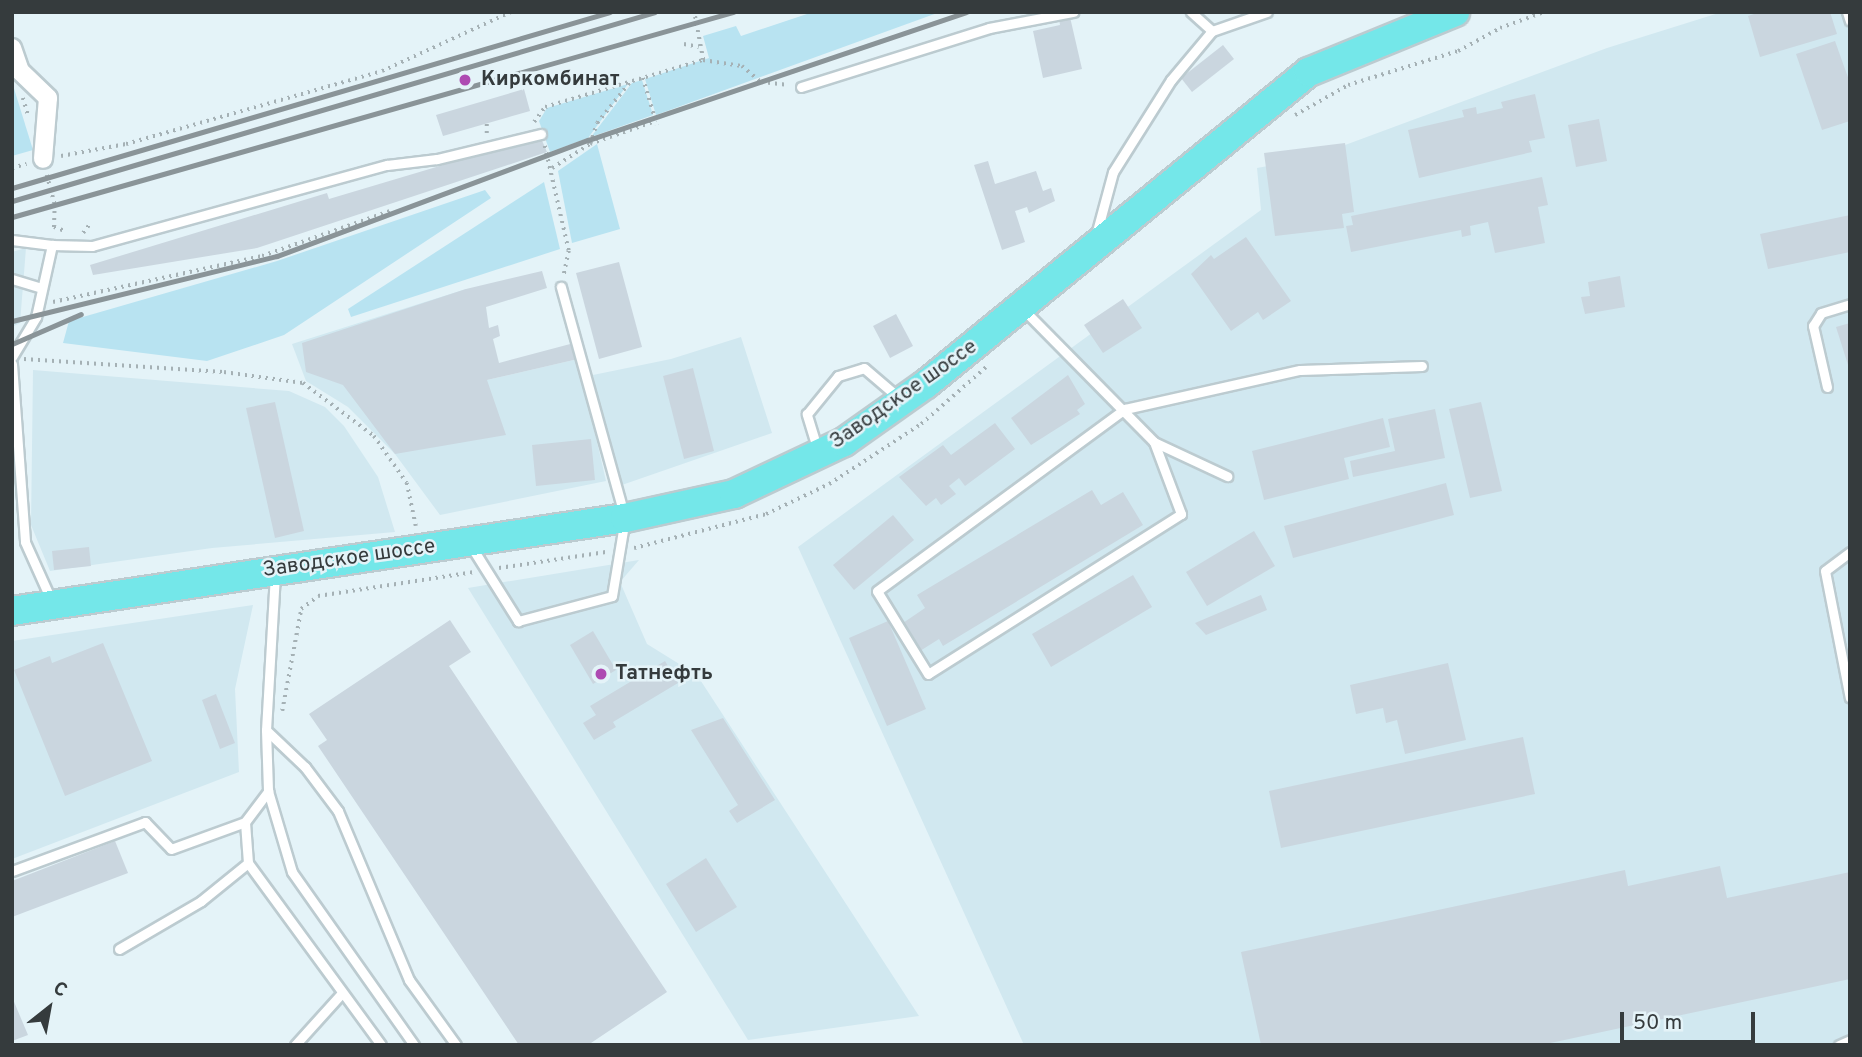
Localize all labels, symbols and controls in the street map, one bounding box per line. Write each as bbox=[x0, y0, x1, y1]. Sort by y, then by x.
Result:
place label: Киркомбинат bbox=[481, 67, 620, 93]
marker: Киркомбинат bbox=[455, 70, 475, 90]
street label: Заводское шоссе bbox=[826, 335, 982, 455]
street label: Заводское шоссе bbox=[261, 534, 437, 584]
place label: Татнефть bbox=[615, 661, 713, 687]
marker: Татнефть bbox=[593, 666, 609, 682]
north arrow bbox=[14, 973, 84, 1043]
text: С bbox=[48, 977, 71, 1003]
scale bar bbox=[1624, 998, 1759, 1042]
text: 50 m bbox=[1633, 1010, 1682, 1037]

